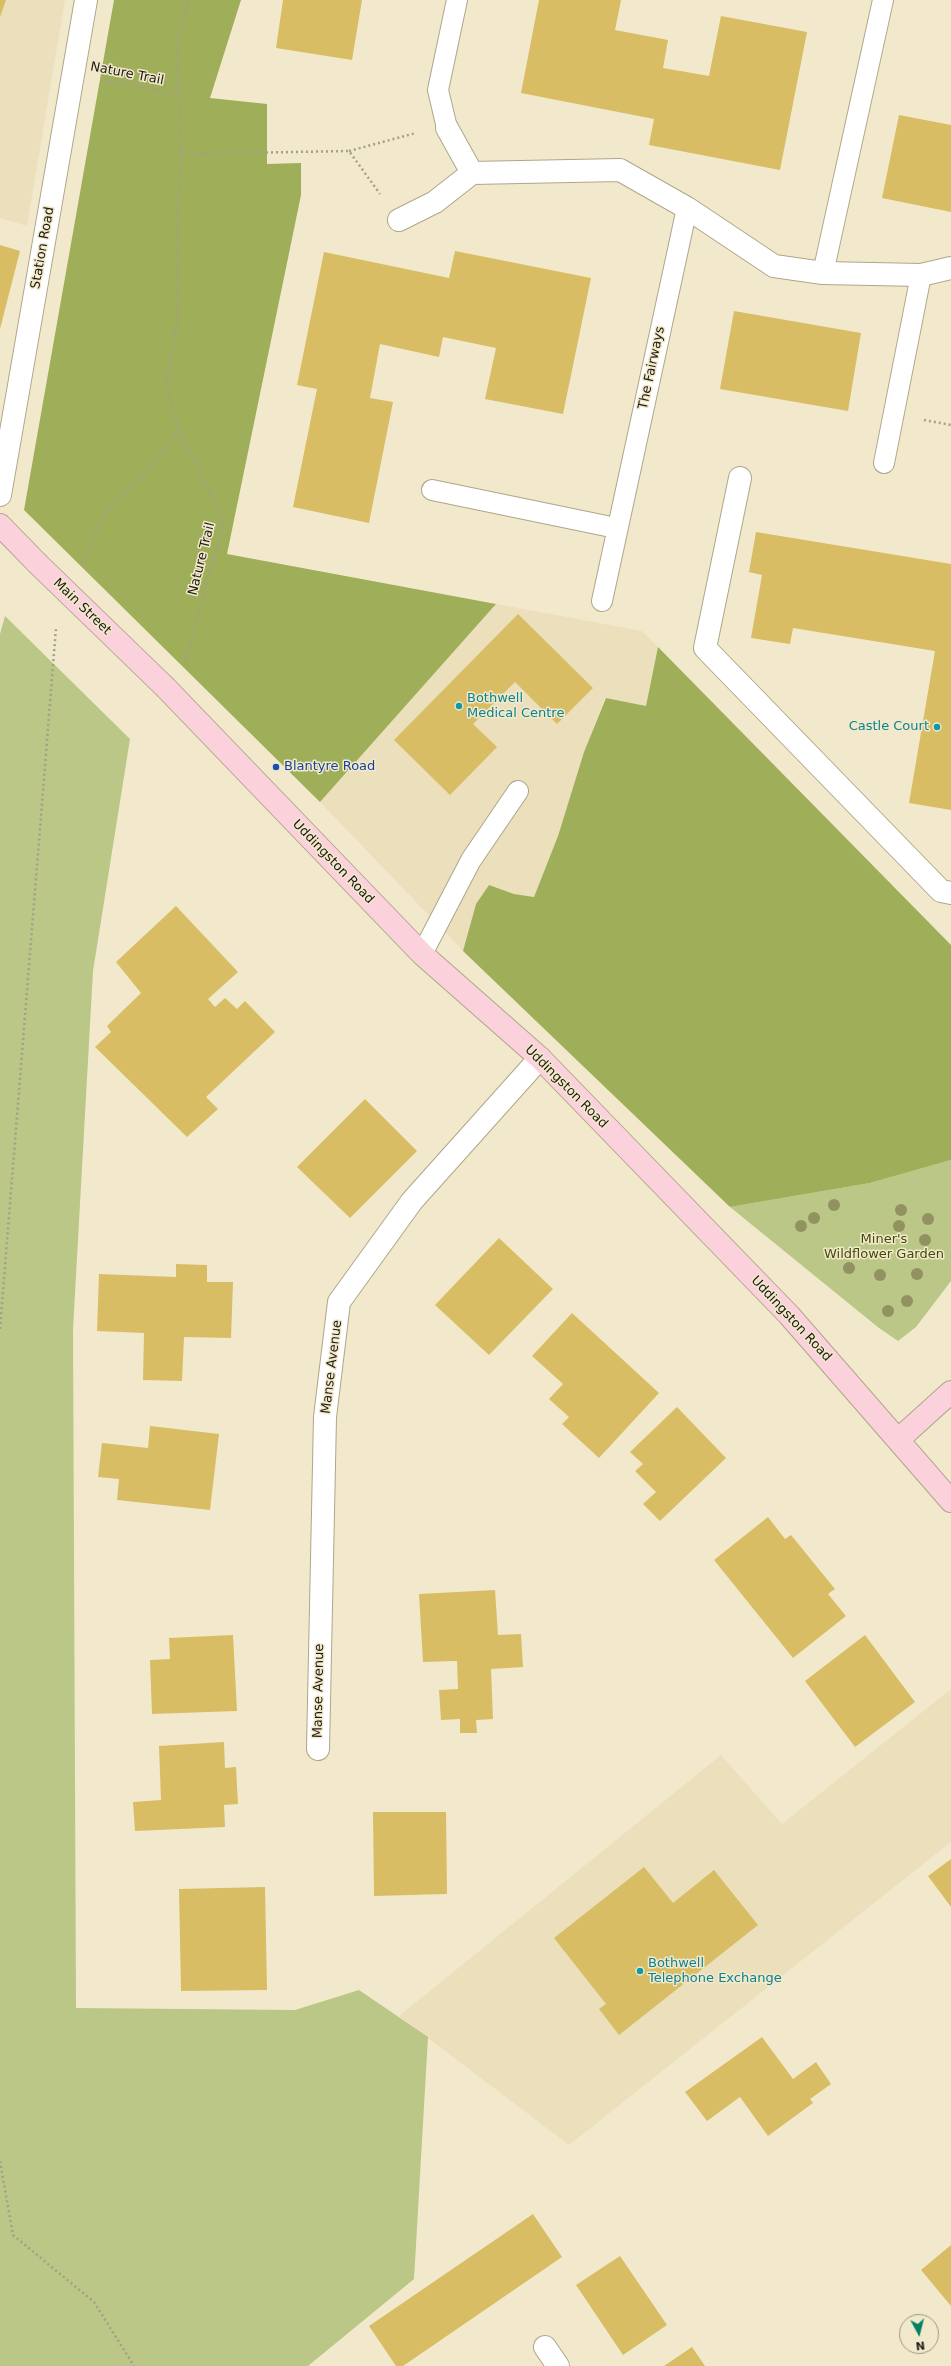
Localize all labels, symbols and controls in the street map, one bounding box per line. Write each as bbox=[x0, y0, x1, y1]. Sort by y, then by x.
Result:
street label: Nature Trail bbox=[89, 59, 165, 89]
street label: Station Road bbox=[28, 206, 58, 290]
street label: The Fairways bbox=[636, 325, 668, 411]
street label: Nature Trail bbox=[185, 521, 219, 597]
street label: Main Street bbox=[50, 575, 114, 639]
place label: Bothwell Medical Centre bbox=[467, 691, 564, 722]
marker: Bothwell Medical Centre bbox=[454, 701, 464, 711]
place label: Castle Court bbox=[849, 719, 929, 735]
marker: Castle Court bbox=[932, 722, 942, 732]
place label: Blantyre Road bbox=[284, 759, 375, 775]
marker: Blantyre Road bbox=[271, 762, 281, 772]
street label: Uddingston Road bbox=[289, 817, 377, 907]
street label: Uddingston Road bbox=[521, 1042, 611, 1132]
park label: Miner's Wildflower Garden bbox=[824, 1232, 944, 1263]
street label: Uddingston Road bbox=[747, 1273, 835, 1365]
street label: Manse Avenue bbox=[318, 1319, 346, 1415]
street label: Manse Avenue bbox=[310, 1644, 328, 1738]
place label: Bothwell Telephone Exchange bbox=[648, 1956, 782, 1987]
marker: Bothwell Telephone Exchange bbox=[635, 1966, 645, 1976]
north arrow bbox=[899, 2314, 939, 2354]
text: N bbox=[915, 2338, 926, 2352]

